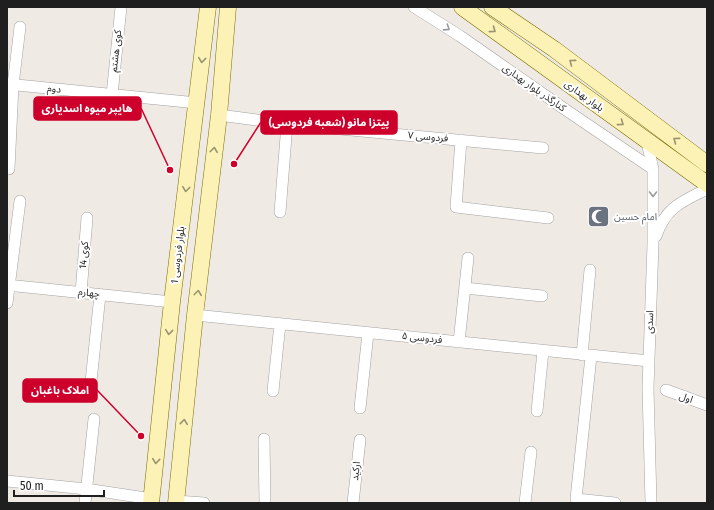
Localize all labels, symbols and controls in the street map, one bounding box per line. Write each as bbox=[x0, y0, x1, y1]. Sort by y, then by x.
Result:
one-way arrow bbox=[443, 23, 450, 30]
one-way arrow bbox=[489, 25, 496, 33]
street label: کوی هشتم bbox=[108, 28, 125, 73]
one-way arrow bbox=[197, 57, 206, 63]
one-way arrow bbox=[569, 60, 576, 67]
street label: کنارگذر بلوار بهداری bbox=[500, 62, 569, 115]
street label: بلوار بهداری bbox=[562, 78, 606, 114]
street label: دوم bbox=[46, 82, 62, 98]
callout: هایپر میوه اسدیاری bbox=[34, 97, 141, 120]
text: هایپر میوه اسدیاری bbox=[41, 102, 133, 116]
callout: پیتزا مانو (شعبه فردوسی) bbox=[261, 111, 397, 134]
text: پیتزا مانو (شعبه فردوسی) bbox=[269, 116, 389, 130]
one-way arrow bbox=[617, 118, 624, 126]
street label: فردوسی ۷ bbox=[407, 129, 449, 145]
one-way arrow bbox=[673, 138, 680, 145]
one-way arrow bbox=[210, 147, 219, 153]
one-way arrow bbox=[182, 186, 191, 192]
one-way arrow bbox=[649, 191, 657, 197]
mosque icon: امام حسین bbox=[586, 204, 612, 230]
place label: امام حسین bbox=[614, 211, 657, 225]
street label: بلوار فردوسی 1 bbox=[169, 225, 188, 284]
street label: کوی 14 bbox=[77, 240, 91, 269]
street label: چهارم bbox=[77, 286, 101, 302]
one-way arrow bbox=[193, 290, 202, 296]
street label: اسدی bbox=[644, 310, 656, 334]
one-way arrow bbox=[165, 329, 174, 335]
street label: فردوسی ۵ bbox=[401, 330, 443, 346]
callout: املاک باغبان bbox=[23, 379, 97, 402]
text: املاک باغبان bbox=[31, 384, 89, 397]
street label: اول bbox=[677, 390, 695, 406]
one-way arrow bbox=[179, 419, 188, 425]
one-way arrow bbox=[151, 458, 160, 464]
street label: ارکید bbox=[349, 461, 363, 481]
scale bar bbox=[14, 472, 104, 498]
text: 50 m bbox=[20, 479, 44, 493]

